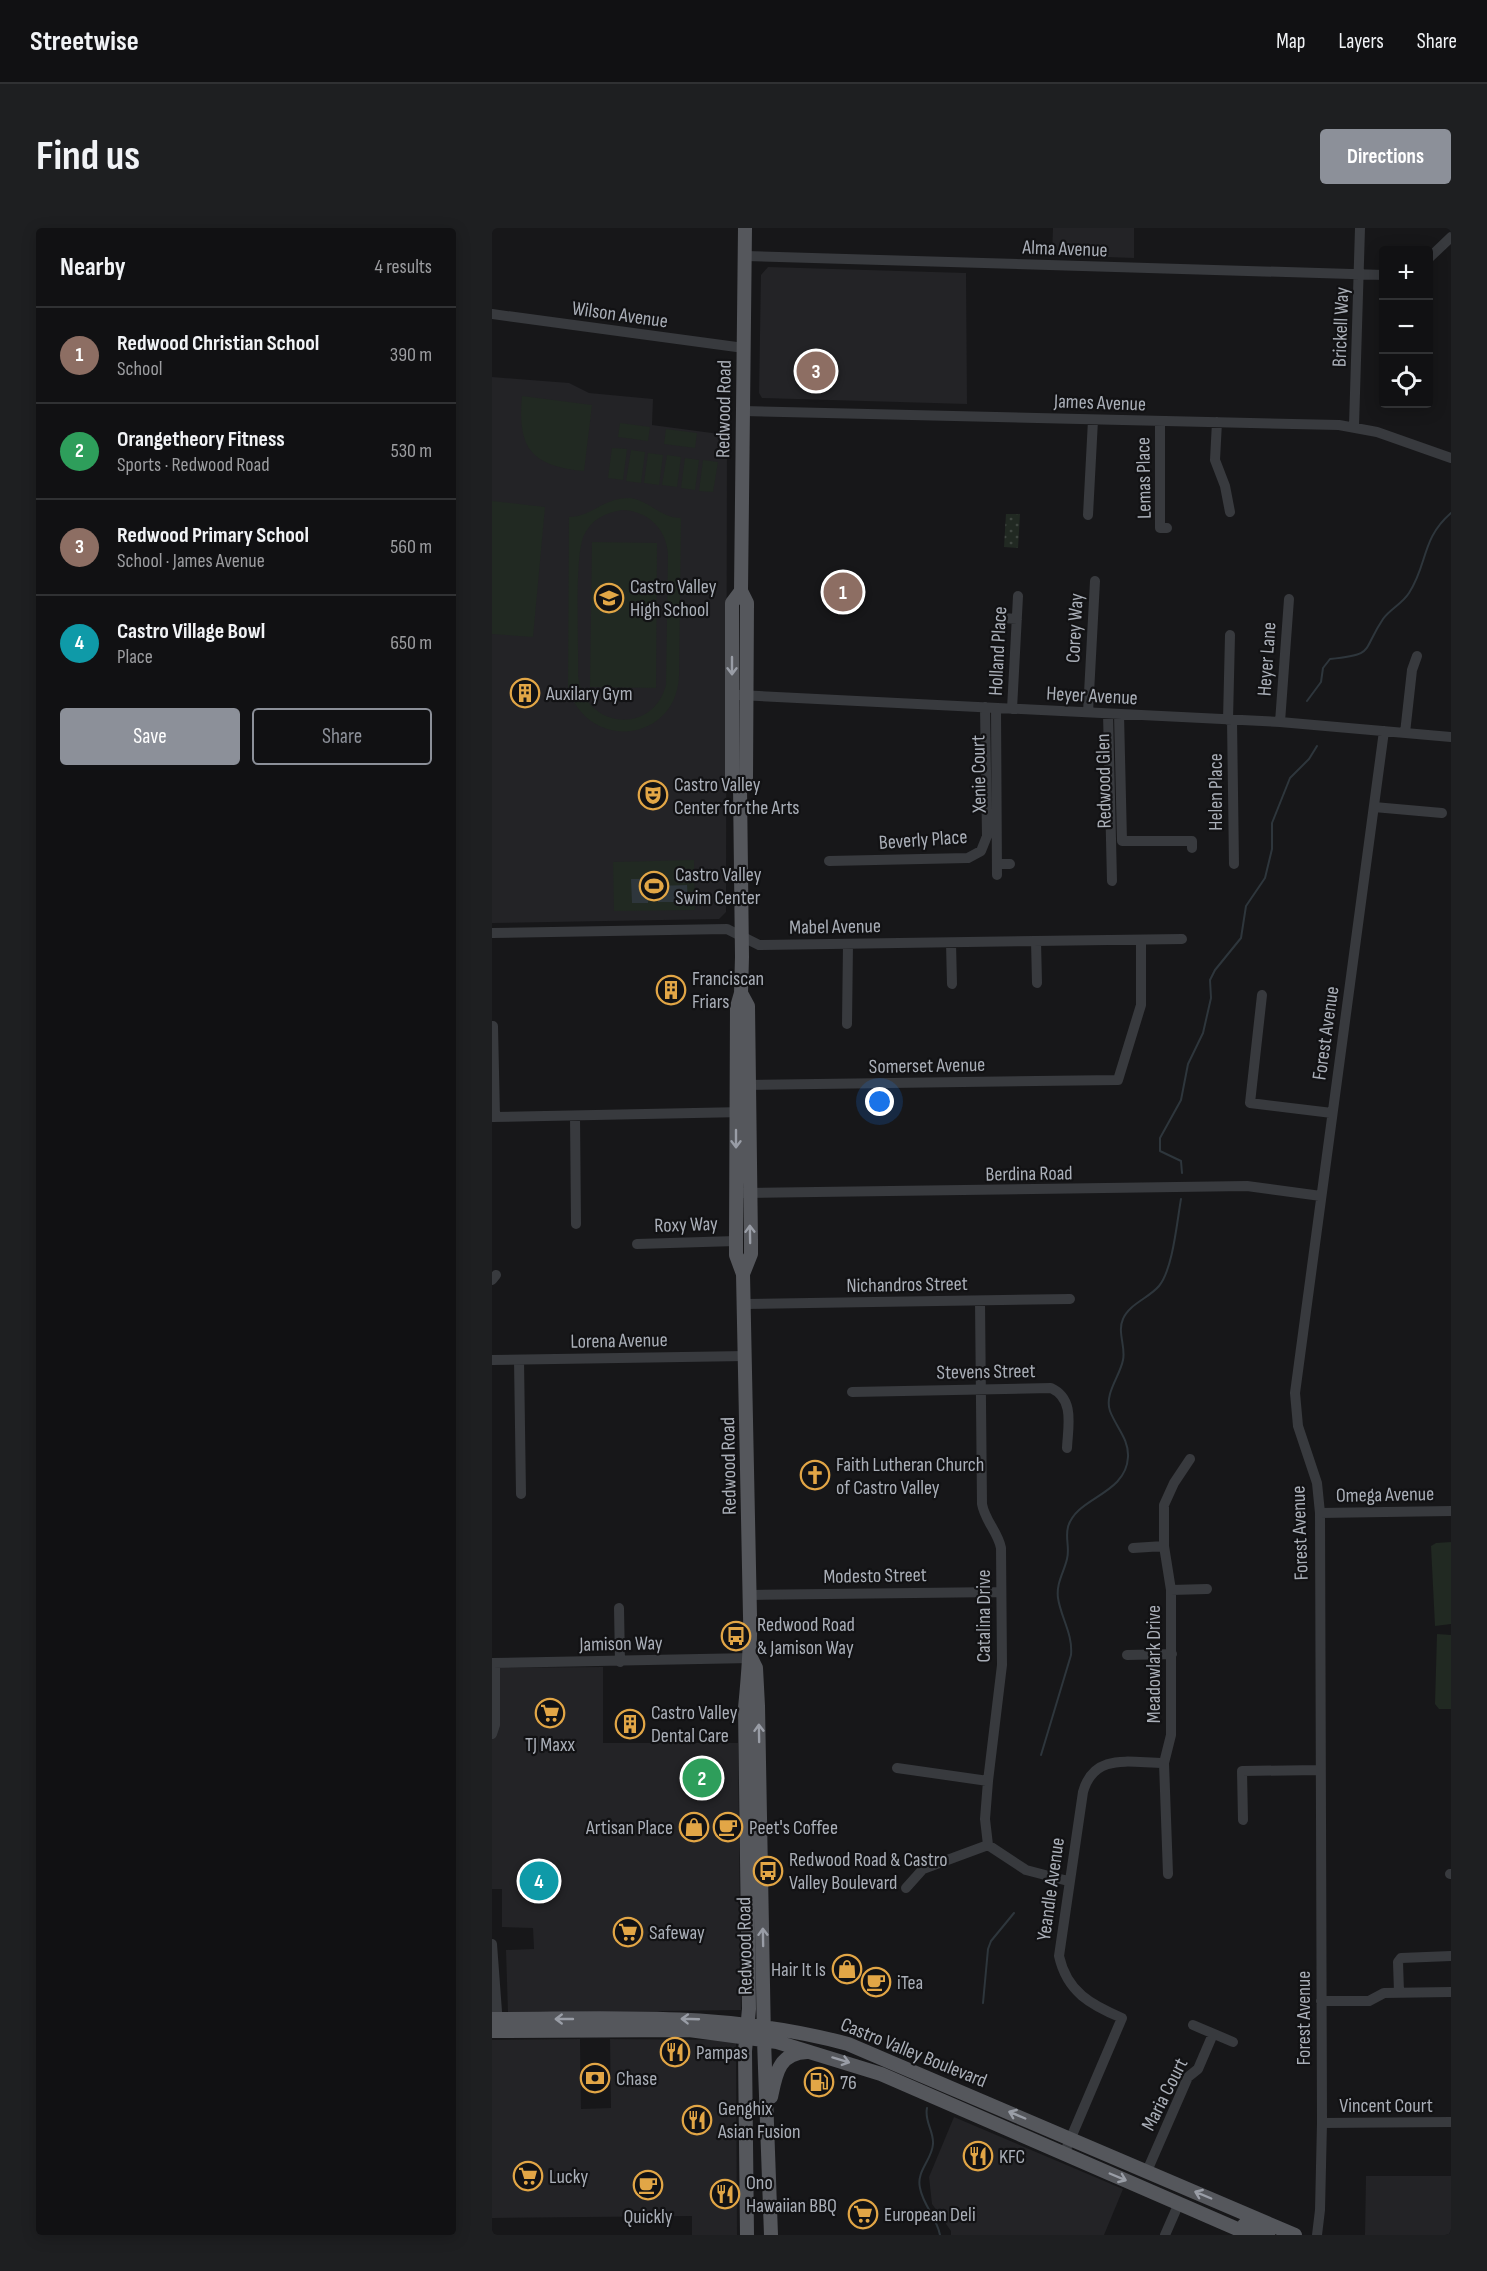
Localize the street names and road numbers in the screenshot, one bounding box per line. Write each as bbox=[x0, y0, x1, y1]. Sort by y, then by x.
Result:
street label: Alma Avenue bbox=[1021, 235, 1108, 262]
street label: Brickell Way bbox=[1328, 286, 1354, 367]
street label: Wilson Avenue bbox=[570, 296, 669, 334]
street label: Redwood Road bbox=[711, 360, 737, 458]
street label: James Avenue bbox=[1053, 389, 1146, 417]
street label: Lemas Place bbox=[1131, 437, 1157, 519]
street label: Corey Way bbox=[1061, 592, 1089, 664]
street label: Holland Place bbox=[984, 606, 1012, 696]
street label: Heyer Lane bbox=[1252, 621, 1282, 697]
street label: Heyer Avenue bbox=[1046, 682, 1138, 710]
street label: Redwood Glen bbox=[1091, 733, 1117, 829]
street label: Xenie Court bbox=[966, 735, 992, 814]
street label: Helen Place bbox=[1204, 753, 1228, 831]
street label: Beverly Place bbox=[878, 825, 968, 855]
street label: Mabel Avenue bbox=[789, 914, 881, 940]
street label: Forest Avenue bbox=[1308, 985, 1344, 1082]
street label: Somerset Avenue bbox=[869, 1053, 985, 1079]
street label: Berdina Road bbox=[985, 1161, 1073, 1187]
street label: Roxy Way bbox=[654, 1212, 718, 1238]
street label: Nichandros Street bbox=[846, 1272, 968, 1298]
street label: Lorena Avenue bbox=[570, 1328, 668, 1354]
street label: Stevens Street bbox=[936, 1359, 1036, 1385]
street label: Redwood Road bbox=[716, 1417, 742, 1515]
street label: Omega Avenue bbox=[1336, 1482, 1434, 1508]
street label: Forest Avenue bbox=[1286, 1485, 1314, 1581]
street label: Modesto Street bbox=[823, 1563, 927, 1589]
street label: Catalina Drive bbox=[972, 1570, 996, 1662]
street label: Meadowlark Drive bbox=[1142, 1605, 1166, 1723]
street label: Jamison Way bbox=[578, 1631, 663, 1657]
street label: Yeandle Avenue bbox=[1032, 1836, 1070, 1942]
street label: Redwood Road bbox=[732, 1897, 758, 1995]
street label: Forest Avenue bbox=[1292, 1971, 1316, 2065]
street label: Castro Valley Boulevard bbox=[837, 2013, 990, 2093]
street label: Maria Court bbox=[1136, 2054, 1193, 2135]
street label: Vincent Court bbox=[1339, 2094, 1433, 2118]

